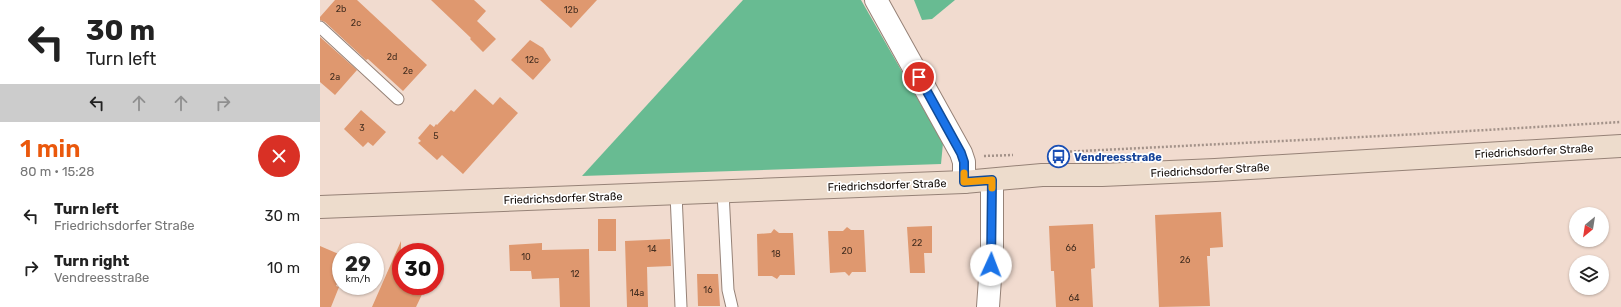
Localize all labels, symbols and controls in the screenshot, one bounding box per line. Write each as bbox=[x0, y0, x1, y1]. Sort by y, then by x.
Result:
house number: 2b bbox=[336, 4, 346, 14]
house number: 12b bbox=[564, 5, 578, 15]
text: 30 m bbox=[86, 14, 155, 47]
icon: left bbox=[20, 16, 72, 68]
house number: 2c bbox=[351, 18, 361, 28]
text: Turn left bbox=[86, 48, 156, 70]
house number: 2d bbox=[387, 52, 397, 62]
house number: 12c bbox=[525, 55, 539, 65]
pin bbox=[902, 60, 936, 94]
house number: 2e bbox=[403, 66, 413, 76]
icon: arrive bbox=[908, 66, 930, 88]
house number: 2a bbox=[330, 72, 340, 82]
icon: left bbox=[86, 92, 108, 114]
icon: ahead bbox=[128, 92, 150, 114]
icon: ahead bbox=[170, 92, 192, 114]
icon: right bbox=[212, 92, 234, 114]
house number: 3 bbox=[359, 123, 365, 133]
house number: 5 bbox=[433, 131, 439, 141]
text: 1 min bbox=[20, 135, 80, 163]
button: close bbox=[258, 135, 300, 177]
street label: Friedrichsdorfer Straße bbox=[1474, 142, 1594, 161]
bus stop icon: Vendreesstraße bbox=[1045, 144, 1071, 170]
place label: Vendreesstraße bbox=[1074, 151, 1162, 164]
street label: Friedrichsdorfer Straße bbox=[1150, 161, 1270, 180]
text: 80 m · 15:28 bbox=[20, 164, 94, 179]
street label: Friedrichsdorfer Straße bbox=[827, 177, 947, 194]
street label: Friedrichsdorfer Straße bbox=[503, 190, 623, 207]
text: Turn left bbox=[54, 200, 119, 218]
icon: left bbox=[20, 205, 42, 227]
text: 30 m bbox=[264, 207, 300, 225]
north arrow bbox=[1569, 207, 1609, 247]
map controls bbox=[1569, 207, 1609, 295]
text: Friedrichsdorfer Straße bbox=[54, 218, 195, 233]
house number: 22 bbox=[912, 238, 922, 248]
speed limit sign: 30 bbox=[392, 243, 444, 295]
house number: 66 bbox=[1066, 243, 1077, 253]
house number: 14 bbox=[647, 244, 657, 254]
position arrow bbox=[970, 244, 1012, 286]
house number: 20 bbox=[842, 246, 853, 256]
house number: 18 bbox=[771, 249, 781, 259]
text: Turn right bbox=[54, 252, 129, 270]
text: 29 bbox=[345, 252, 371, 276]
house number: 10 bbox=[521, 252, 531, 262]
house number: 26 bbox=[1180, 255, 1191, 265]
button: layers bbox=[1569, 255, 1609, 295]
icon: right bbox=[20, 257, 42, 279]
text: 10 m bbox=[267, 259, 300, 277]
house number: 12 bbox=[570, 269, 580, 279]
text: Vendreesstraße bbox=[54, 270, 149, 285]
text: km/h bbox=[346, 273, 370, 285]
house number: 16 bbox=[703, 285, 713, 295]
house number: 14a bbox=[630, 288, 644, 298]
house number: 64 bbox=[1068, 293, 1080, 303]

